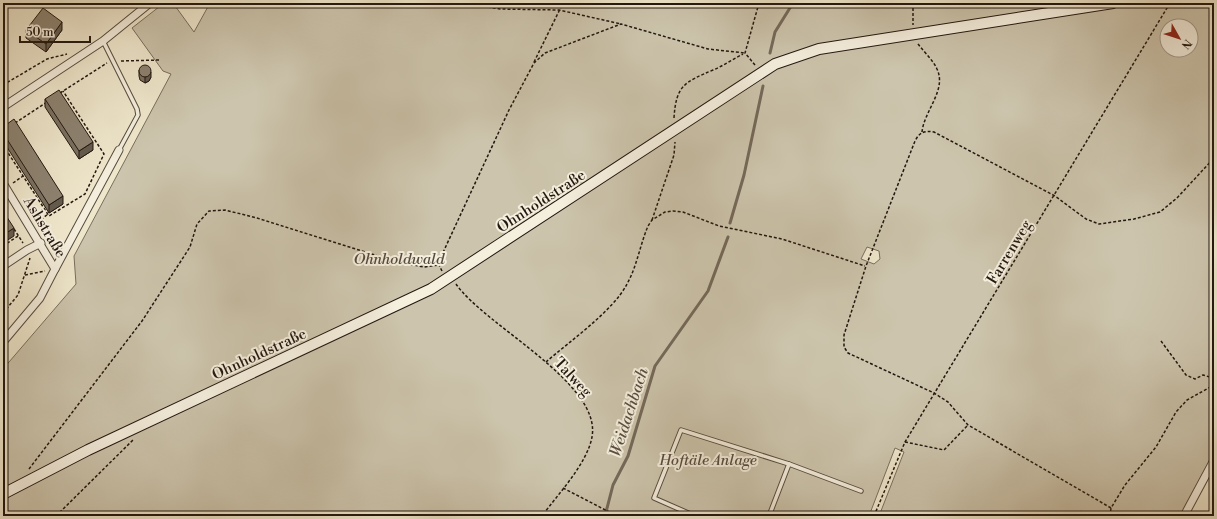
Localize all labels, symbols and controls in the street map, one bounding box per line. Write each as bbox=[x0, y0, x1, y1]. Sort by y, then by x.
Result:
scale bar bbox=[20, 18, 90, 44]
north arrow bbox=[1159, 18, 1199, 58]
text: 50 m bbox=[26, 25, 54, 40]
text: N bbox=[1178, 36, 1194, 52]
street label: Ohnholdstraße bbox=[493, 166, 589, 237]
street label: Ashstraße bbox=[18, 192, 70, 261]
street label: Farrenweg bbox=[983, 216, 1036, 288]
park label: Ohnholdwald bbox=[354, 250, 445, 269]
street label: Ohnholdstraße bbox=[209, 324, 309, 385]
street label: Talweg bbox=[550, 354, 596, 401]
water label: Weidachbach bbox=[605, 365, 653, 459]
park label: Hoftäle Anlage bbox=[658, 451, 757, 470]

